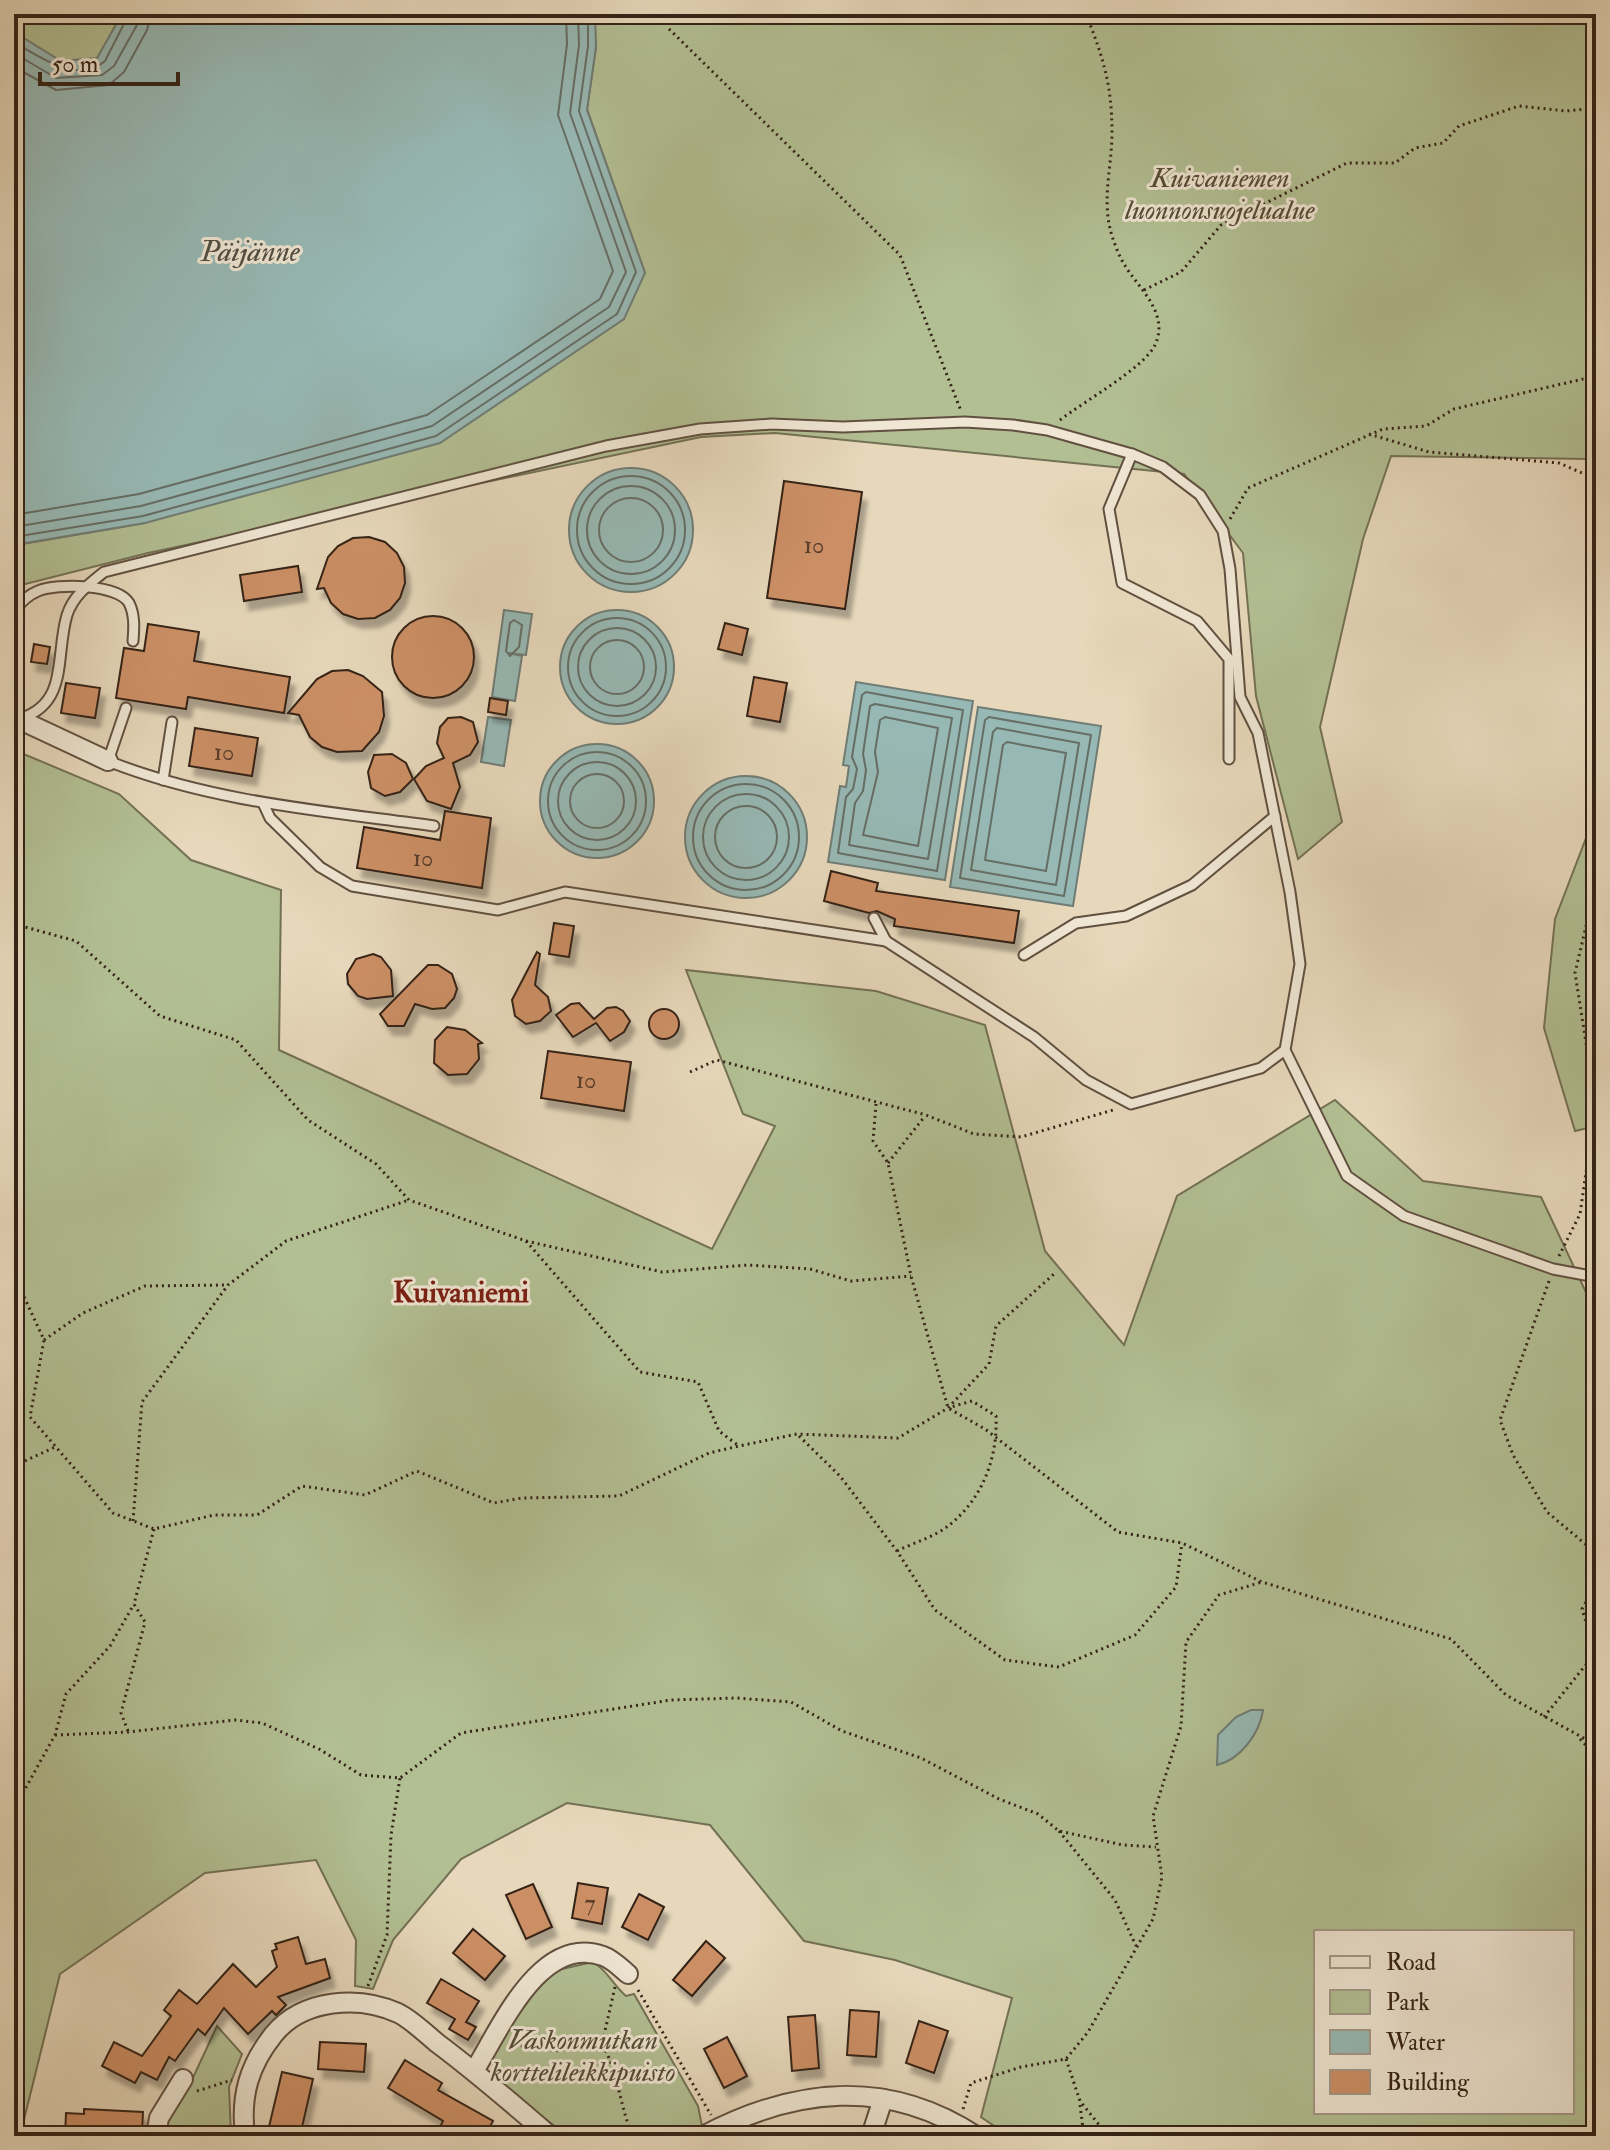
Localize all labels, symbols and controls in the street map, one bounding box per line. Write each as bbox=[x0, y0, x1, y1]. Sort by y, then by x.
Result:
scale bar bbox=[40, 36, 178, 86]
text: 50 m bbox=[52, 49, 99, 80]
park label: Kuivaniemen luonnonsuojelualue bbox=[1124, 161, 1315, 228]
water label: Päijänne bbox=[199, 233, 301, 270]
house number: 10 bbox=[804, 530, 824, 561]
house number: 10 bbox=[214, 737, 234, 768]
house number: 10 bbox=[413, 843, 433, 874]
house number: 10 bbox=[576, 1065, 596, 1096]
district label: Kuivaniemi bbox=[393, 1274, 529, 1311]
house number: 7 bbox=[584, 1888, 596, 1919]
legend bbox=[1314, 1930, 1574, 2114]
text: Road bbox=[1386, 1947, 1436, 1978]
text: Park bbox=[1386, 1987, 1430, 2018]
park label: Vaskonmutkan korttelileikkipuisto bbox=[490, 2023, 675, 2090]
text: Water bbox=[1385, 2027, 1445, 2058]
text: Building bbox=[1386, 2067, 1470, 2098]

